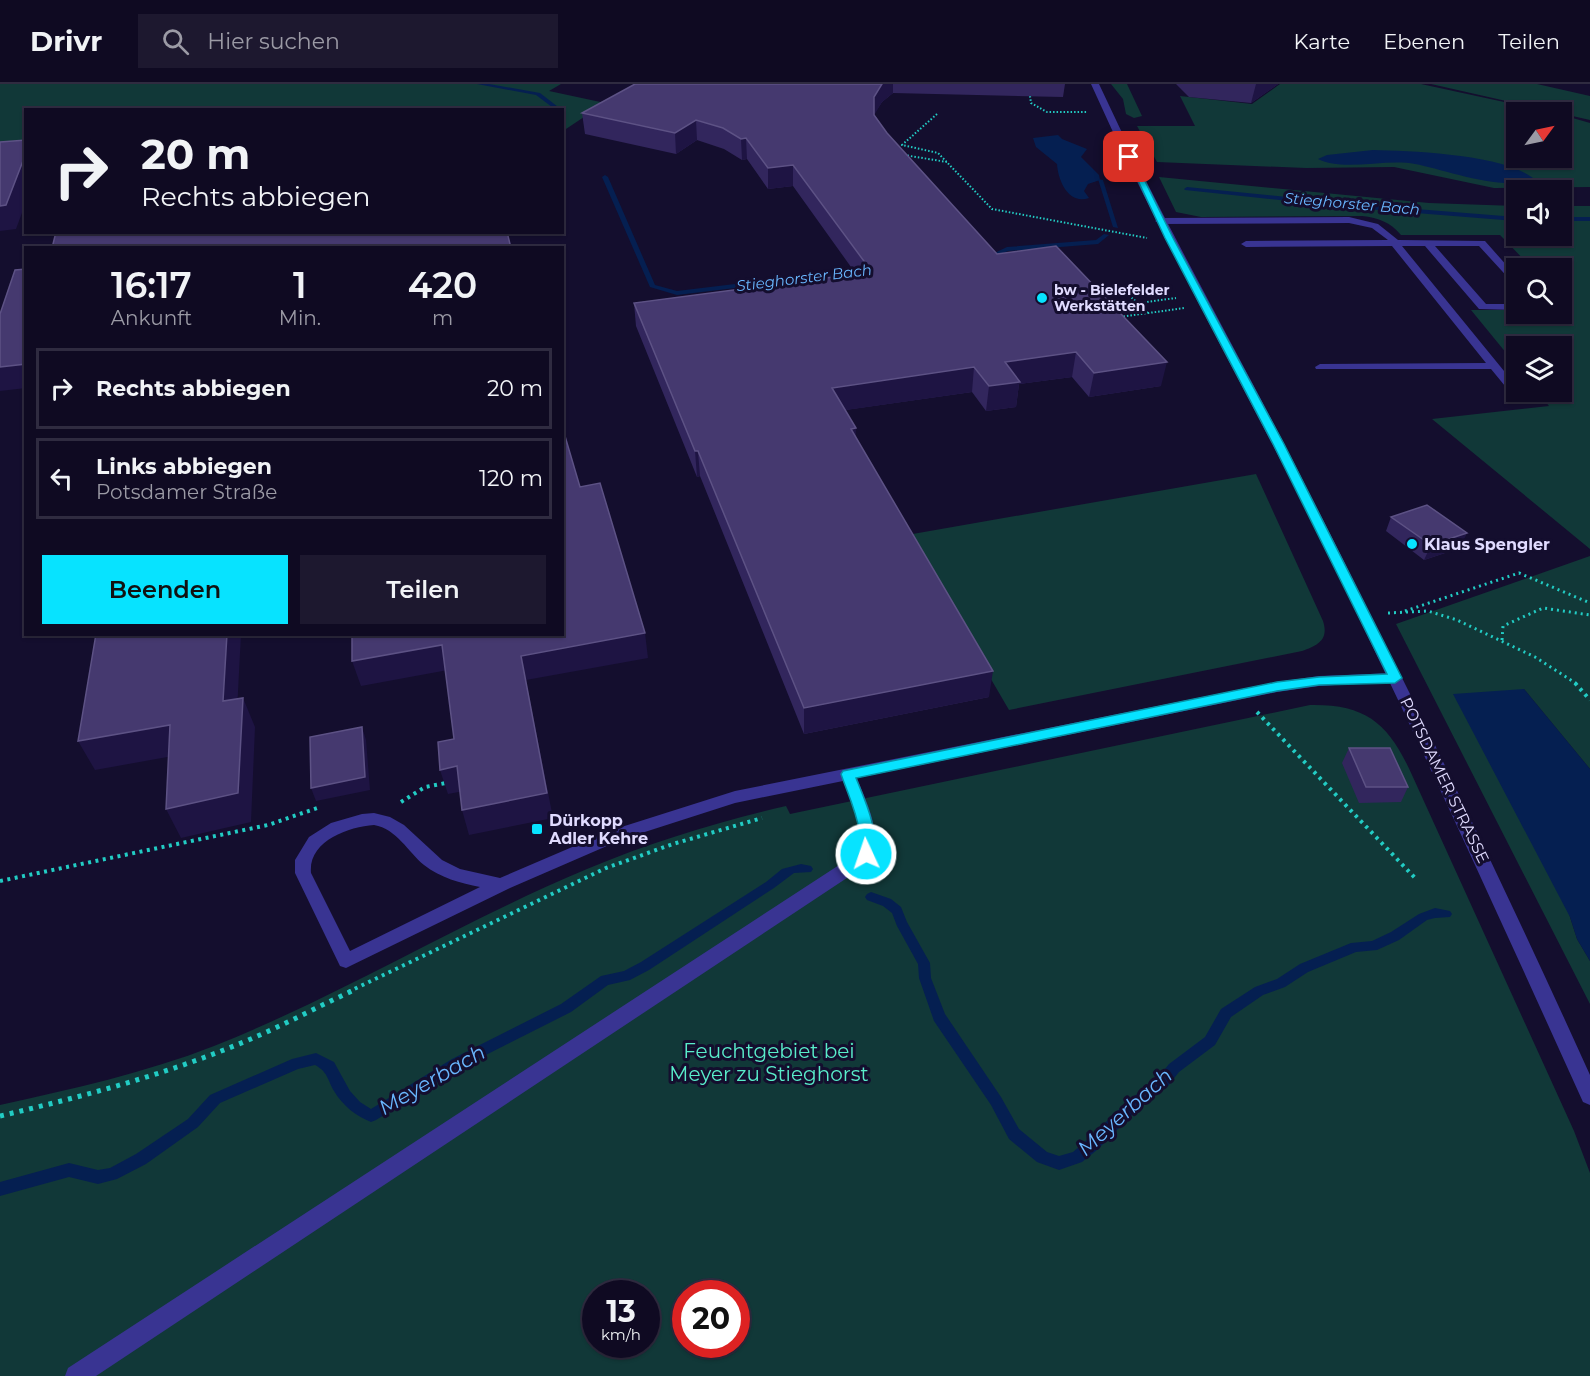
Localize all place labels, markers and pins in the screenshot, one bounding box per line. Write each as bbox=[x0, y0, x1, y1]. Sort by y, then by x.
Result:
pin bbox=[1103, 131, 1154, 182]
place label: bw - Bielefelder Werkstätten bbox=[1054, 281, 1170, 315]
marker: bw - Bielefelder Werkstätten bbox=[1035, 291, 1049, 305]
place label: Klaus Spengler bbox=[1424, 535, 1550, 554]
marker: Klaus Spengler bbox=[1405, 537, 1419, 551]
place label: Dürkopp Adler Kehre bbox=[548, 811, 648, 848]
marker: Dürkopp Adler Kehre bbox=[530, 822, 544, 836]

